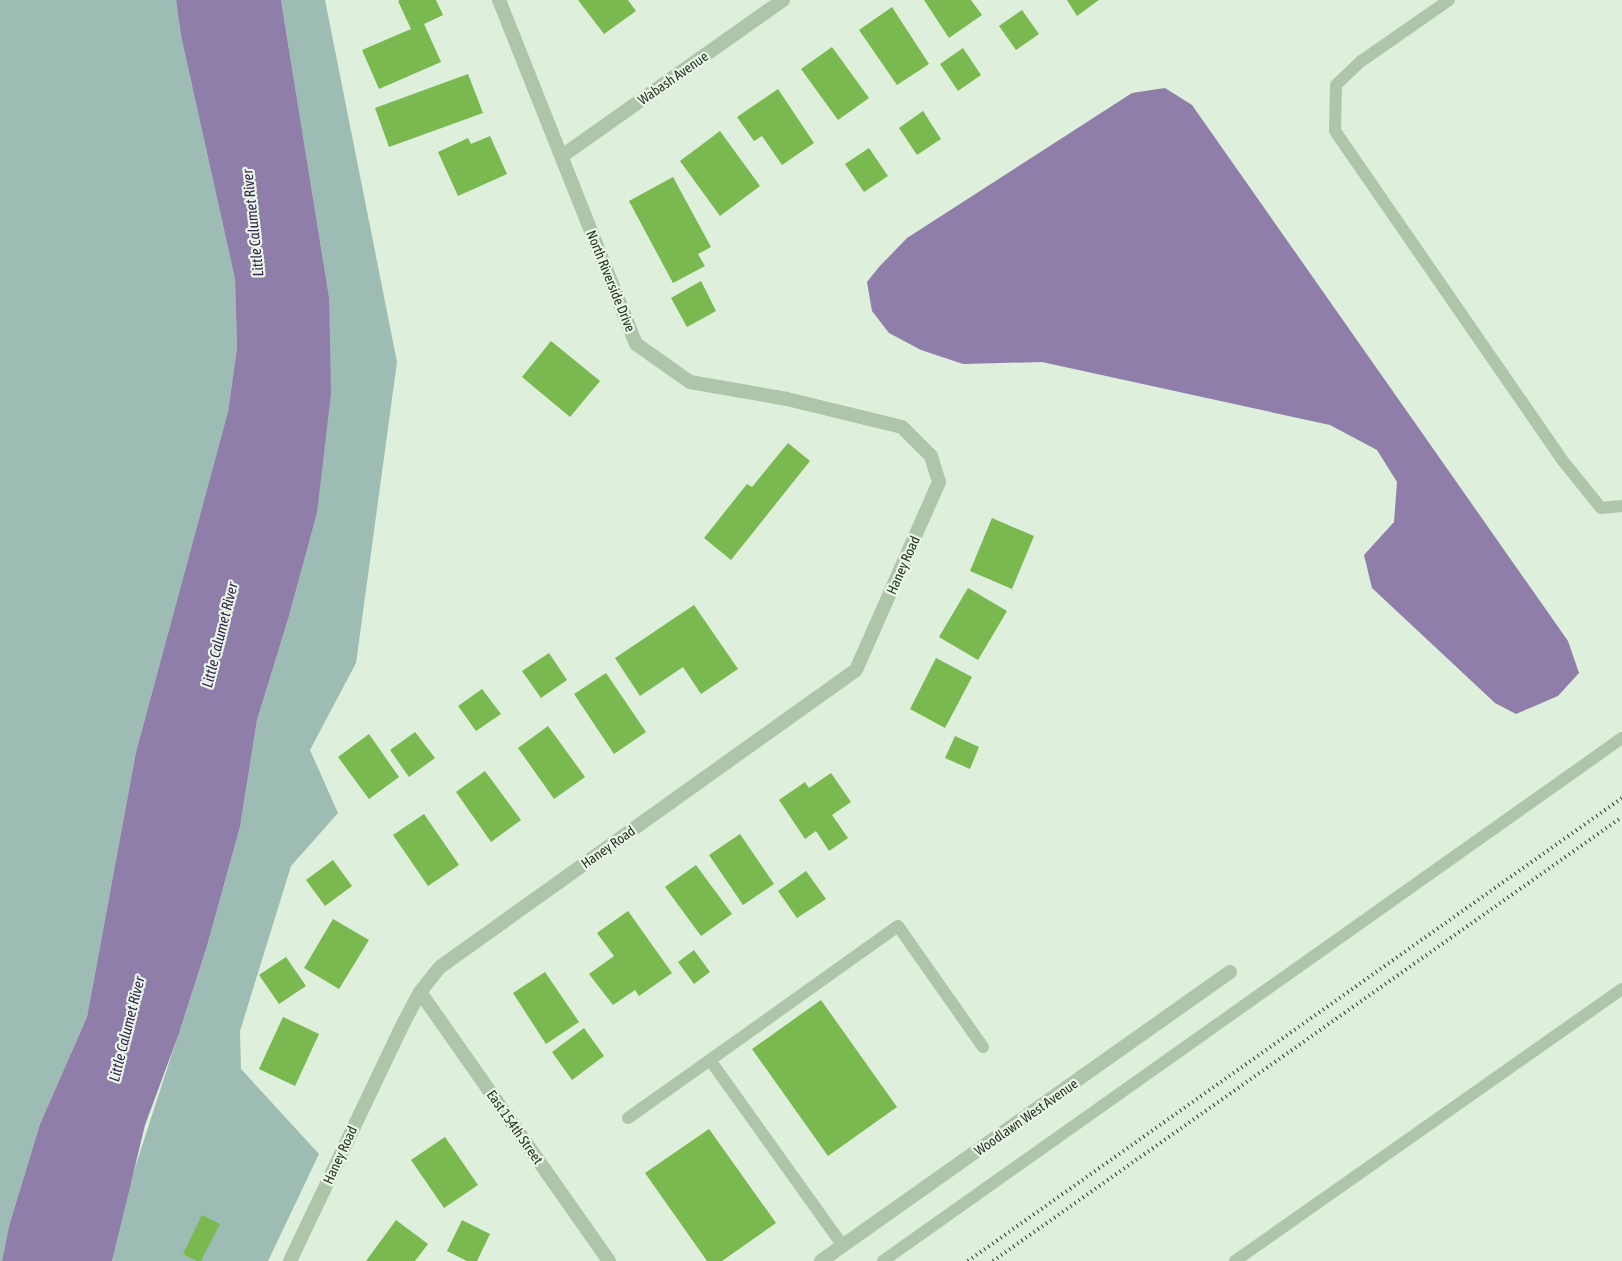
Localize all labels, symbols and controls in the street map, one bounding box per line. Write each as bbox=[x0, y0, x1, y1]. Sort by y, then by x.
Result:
street label: Wabash Avenue bbox=[635, 48, 711, 108]
water label: Little Calumet River bbox=[238, 168, 267, 277]
street label: North Riverside Drive bbox=[583, 228, 639, 334]
street label: Haney Road bbox=[883, 533, 923, 597]
water label: Little Calumet River bbox=[198, 580, 241, 689]
street label: Haney Road bbox=[578, 823, 638, 871]
water label: Little Calumet River bbox=[105, 974, 148, 1083]
street label: Woodlawn West Avenue bbox=[971, 1075, 1081, 1159]
street label: East 154th Street bbox=[484, 1087, 546, 1167]
street label: Haney Road bbox=[320, 1123, 360, 1187]

